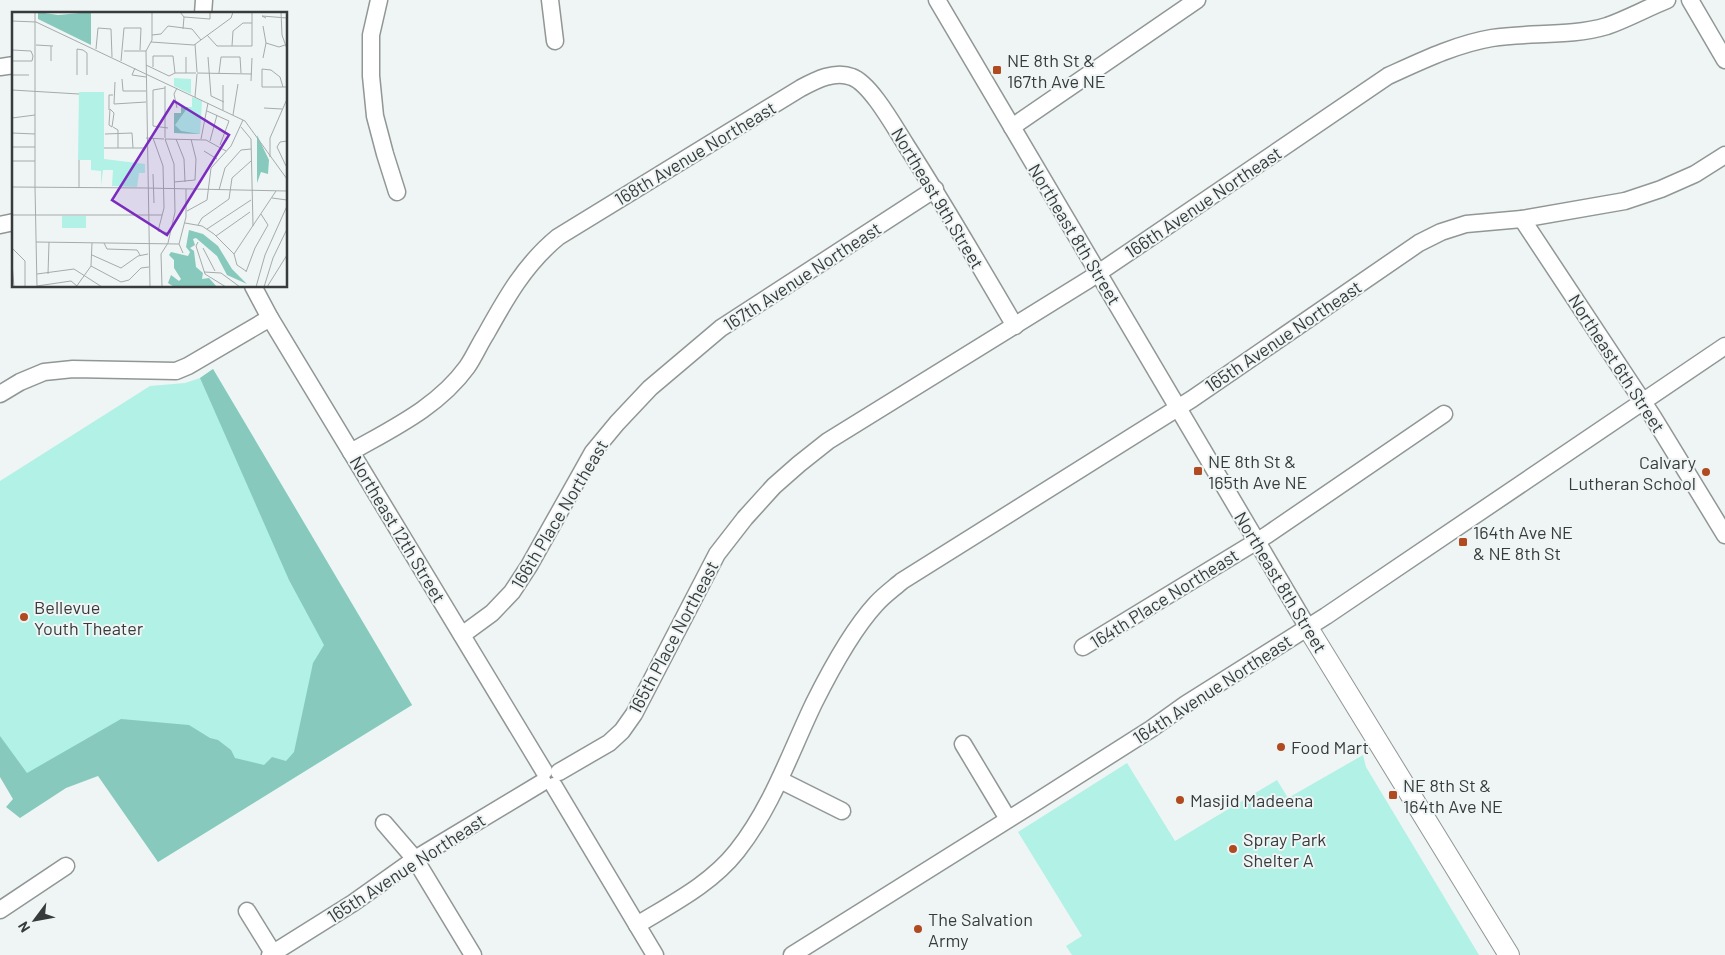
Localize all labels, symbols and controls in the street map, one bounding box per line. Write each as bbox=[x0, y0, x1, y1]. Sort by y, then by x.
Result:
inset map bbox=[12, 12, 288, 288]
place label: NE 8th St & 167th Ave NE bbox=[1007, 49, 1106, 92]
marker: NE 8th St & 167th Ave NE bbox=[991, 64, 1003, 76]
street label: 168th Avenue Northeast bbox=[610, 96, 780, 210]
street label: Northeast 9th Street bbox=[887, 123, 989, 273]
street label: 166th Avenue Northeast bbox=[1120, 141, 1286, 263]
street label: Northeast 8th Street bbox=[1024, 159, 1126, 309]
street label: 167th Avenue Northeast bbox=[719, 217, 885, 335]
street label: 165th Avenue Northeast bbox=[1200, 275, 1366, 397]
street label: Northeast 6th Street bbox=[1564, 290, 1670, 436]
street label: 166th Place Northeast bbox=[506, 435, 612, 593]
place label: NE 8th St & 165th Ave NE bbox=[1208, 450, 1307, 493]
place label: Calvary Lutheran School bbox=[1568, 451, 1696, 494]
street label: Northeast 12th Street bbox=[345, 452, 451, 606]
marker: NE 8th St & 165th Ave NE bbox=[1192, 465, 1204, 477]
marker: Calvary Lutheran School bbox=[1700, 466, 1712, 478]
street label: Northeast 8th Street bbox=[1230, 507, 1332, 657]
place label: 164th Ave NE & NE 8th St bbox=[1473, 521, 1573, 564]
marker: 164th Ave NE & NE 8th St bbox=[1457, 536, 1469, 548]
street label: 164th Place Northeast bbox=[1086, 543, 1242, 653]
street label: 165th Place Northeast bbox=[623, 557, 723, 717]
place label: Bellevue Youth Theater bbox=[34, 596, 144, 639]
marker: Bellevue Youth Theater bbox=[18, 611, 30, 623]
street label: 164th Avenue Northeast bbox=[1128, 629, 1296, 749]
place label: Food Mart bbox=[1291, 736, 1369, 758]
marker: Food Mart bbox=[1275, 741, 1287, 753]
place label: NE 8th St & 164th Ave NE bbox=[1403, 774, 1503, 817]
place label: Masjid Madeena bbox=[1190, 789, 1313, 811]
marker: NE 8th St & 164th Ave NE bbox=[1387, 789, 1399, 801]
marker: Masjid Madeena bbox=[1174, 794, 1186, 806]
street label: 165th Avenue Northeast bbox=[323, 809, 489, 927]
place label: Spray Park Shelter A bbox=[1243, 828, 1326, 871]
marker: Spray Park Shelter A bbox=[1227, 843, 1239, 855]
north arrow bbox=[10, 895, 60, 945]
place label: The Salvation Army bbox=[928, 908, 1033, 951]
text: N bbox=[14, 919, 33, 936]
marker: The Salvation Army bbox=[912, 923, 924, 935]

